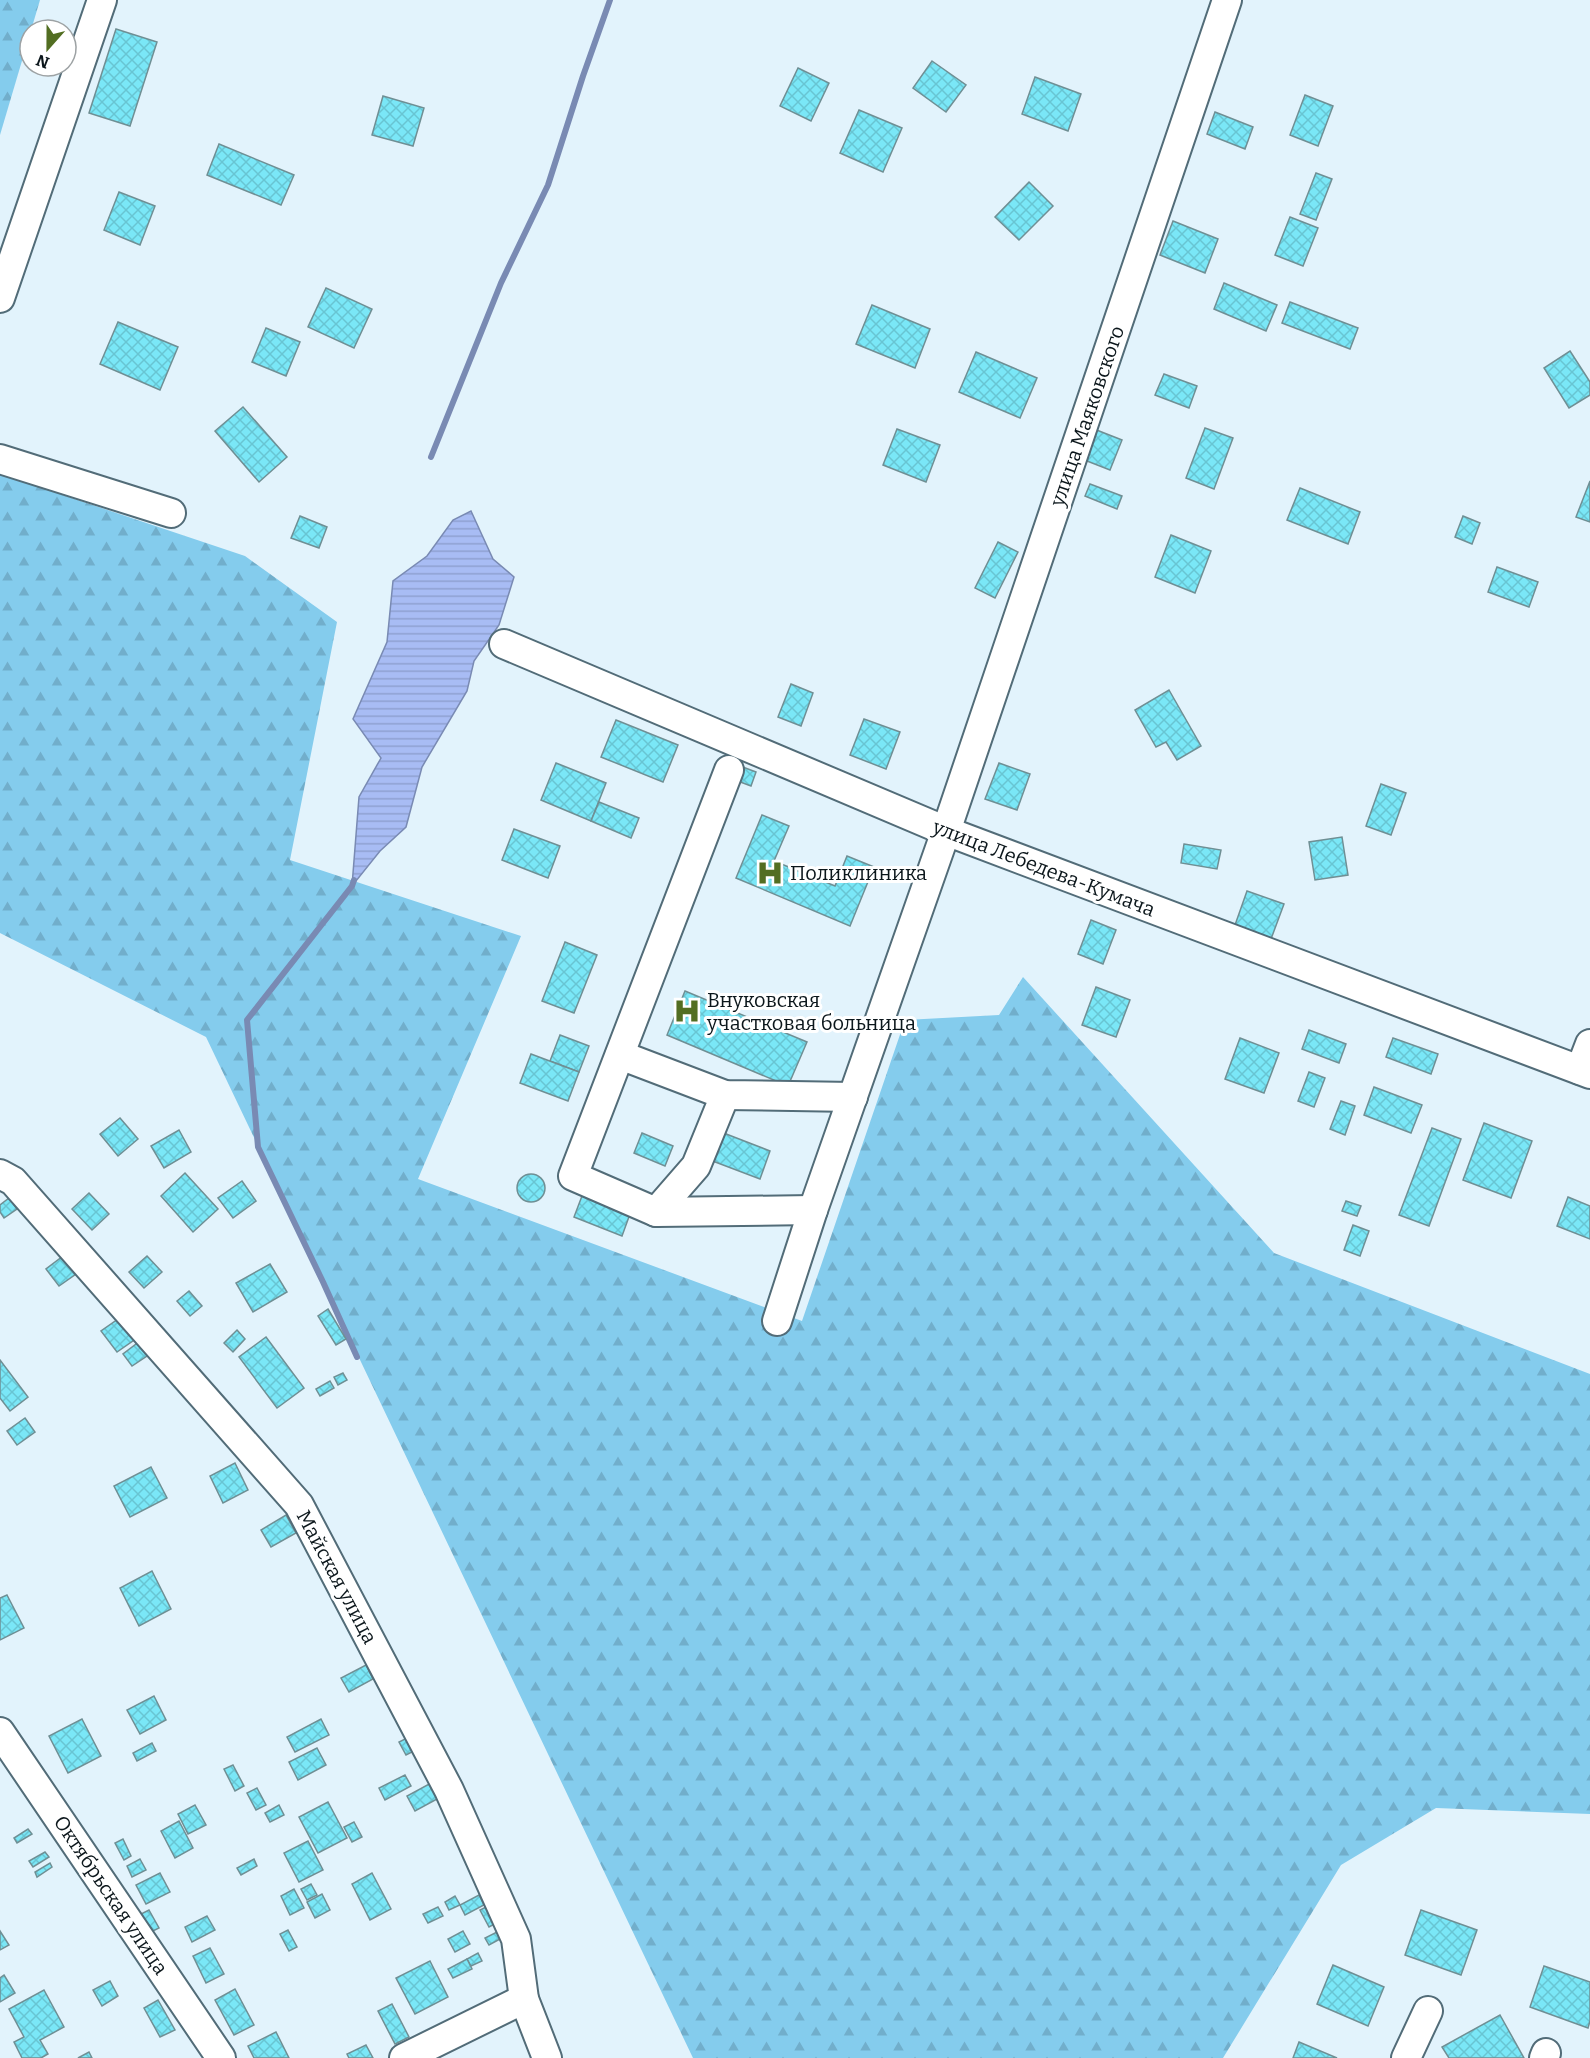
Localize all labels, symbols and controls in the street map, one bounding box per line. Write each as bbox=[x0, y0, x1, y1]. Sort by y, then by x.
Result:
north arrow bbox=[18, 18, 78, 78]
text: N bbox=[34, 50, 52, 73]
street label: улица Маяковского bbox=[1045, 323, 1129, 510]
street label: улица Лебедева-Кумача bbox=[929, 814, 1158, 921]
hospital icon: Поликлиника bbox=[755, 858, 785, 888]
place label: Поликлиника bbox=[790, 861, 927, 885]
place label: Внуковская участковая больница bbox=[706, 988, 916, 1035]
hospital icon: Внуковская участковая больница bbox=[672, 996, 702, 1026]
street label: Майская улица bbox=[292, 1506, 382, 1648]
street label: Октябрьская улица bbox=[49, 1811, 173, 1979]

